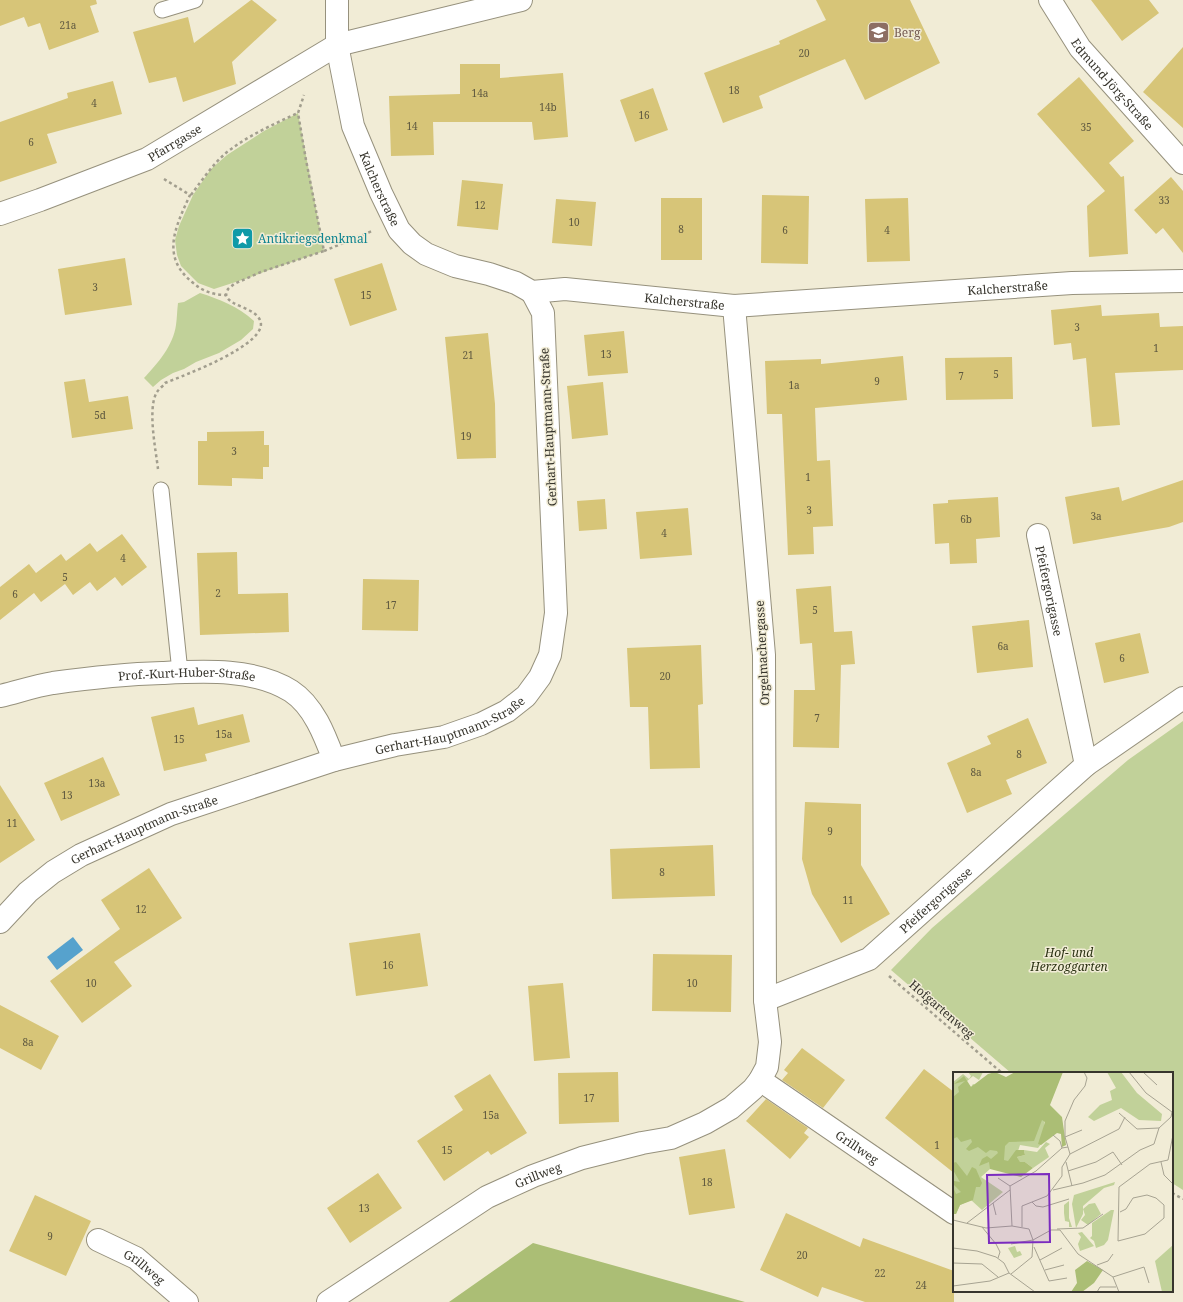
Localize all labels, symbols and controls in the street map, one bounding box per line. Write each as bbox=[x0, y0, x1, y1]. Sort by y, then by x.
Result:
house number: 21a bbox=[60, 18, 77, 32]
school or university icon: Berg bbox=[865, 19, 891, 45]
place label: Berg bbox=[894, 24, 921, 41]
street label: Edmund-Jörg-Straße bbox=[1067, 35, 1158, 133]
house number: 20 bbox=[798, 46, 810, 60]
house number: 18 bbox=[728, 83, 740, 97]
house number: 14a bbox=[472, 86, 489, 100]
house number: 4 bbox=[91, 96, 97, 110]
house number: 14b bbox=[539, 100, 557, 114]
house number: 16 bbox=[638, 108, 650, 122]
house number: 14 bbox=[406, 119, 418, 133]
street label: Pfarrgasse bbox=[144, 120, 205, 165]
house number: 35 bbox=[1080, 120, 1092, 134]
house number: 6 bbox=[28, 135, 34, 149]
street label: Kalcherstraße bbox=[356, 149, 404, 229]
house number: 33 bbox=[1158, 193, 1170, 207]
house number: 12 bbox=[474, 198, 486, 212]
house number: 10 bbox=[568, 215, 580, 229]
house number: 8 bbox=[678, 222, 684, 236]
house number: 6 bbox=[782, 223, 788, 237]
house number: 4 bbox=[884, 223, 890, 237]
place icon: Antikriegsdenkmal bbox=[229, 225, 255, 251]
place label: Antikriegsdenkmal bbox=[258, 230, 368, 247]
street label: Kalcherstraße bbox=[967, 276, 1048, 299]
house number: 3 bbox=[92, 280, 98, 294]
house number: 15 bbox=[360, 288, 372, 302]
street label: Kalcherstraße bbox=[644, 289, 725, 314]
house number: 3 bbox=[1074, 320, 1080, 334]
house number: 1 bbox=[1153, 341, 1159, 355]
street label: Gerhart-Hauptmann-Straße bbox=[535, 347, 561, 507]
house number: 13 bbox=[600, 347, 612, 361]
house number: 21 bbox=[462, 348, 474, 362]
house number: 5 bbox=[993, 367, 999, 381]
house number: 7 bbox=[958, 369, 964, 383]
house number: 9 bbox=[874, 374, 880, 388]
house number: 1a bbox=[788, 378, 800, 392]
house number: 5d bbox=[94, 408, 106, 422]
house number: 19 bbox=[460, 429, 472, 443]
house number: 3 bbox=[231, 444, 237, 458]
house number: 1 bbox=[805, 470, 811, 484]
house number: 3 bbox=[806, 503, 812, 517]
house number: 3a bbox=[1090, 509, 1102, 523]
house number: 6b bbox=[960, 512, 972, 526]
house number: 4 bbox=[661, 526, 667, 540]
street label: Pfeifergorigasse bbox=[1032, 544, 1067, 638]
house number: 4 bbox=[120, 551, 126, 565]
house number: 5 bbox=[62, 570, 68, 584]
house number: 2 bbox=[215, 586, 221, 600]
house number: 6 bbox=[12, 587, 18, 601]
house number: 17 bbox=[385, 598, 397, 612]
street label: Orgelmachergasse bbox=[751, 600, 773, 706]
house number: 5 bbox=[812, 603, 818, 617]
house number: 6a bbox=[997, 639, 1009, 653]
house number: 6 bbox=[1119, 651, 1125, 665]
street label: Prof.-Kurt-Huber-Straße bbox=[117, 663, 257, 685]
house number: 20 bbox=[659, 669, 671, 683]
street label: Gerhart-Hauptmann-Straße bbox=[373, 692, 528, 758]
house number: 7 bbox=[814, 711, 820, 725]
house number: 15a bbox=[216, 727, 233, 741]
house number: 15 bbox=[173, 732, 185, 746]
house number: 8 bbox=[1016, 747, 1022, 761]
house number: 8a bbox=[970, 765, 982, 779]
house number: 13a bbox=[89, 776, 106, 790]
house number: 13 bbox=[61, 788, 73, 802]
street label: Gerhart-Hauptmann-Straße bbox=[67, 791, 220, 868]
house number: 11 bbox=[6, 816, 18, 830]
house number: 9 bbox=[827, 824, 833, 838]
street label: Pfeifergorigasse bbox=[896, 863, 975, 936]
house number: 8 bbox=[659, 865, 665, 879]
house number: 11 bbox=[842, 893, 854, 907]
house number: 12 bbox=[135, 902, 147, 916]
park label: Hof- und Herzoggarten bbox=[1029, 944, 1108, 975]
house number: 16 bbox=[382, 958, 394, 972]
house number: 10 bbox=[85, 976, 97, 990]
house number: 10 bbox=[686, 976, 698, 990]
street label: Hofgartenweg bbox=[906, 976, 979, 1042]
house number: 8a bbox=[22, 1035, 34, 1049]
inset map bbox=[953, 1072, 1173, 1292]
house number: 17 bbox=[583, 1091, 595, 1105]
house number: 15a bbox=[483, 1108, 500, 1122]
street label: Grillweg bbox=[832, 1126, 883, 1168]
house number: 1 bbox=[934, 1138, 940, 1152]
house number: 15 bbox=[441, 1143, 453, 1157]
street label: Grillweg bbox=[512, 1158, 564, 1192]
house number: 18 bbox=[701, 1175, 713, 1189]
house number: 13 bbox=[358, 1201, 370, 1215]
house number: 9 bbox=[47, 1229, 53, 1243]
street label: Grillweg bbox=[121, 1245, 169, 1289]
house number: 20 bbox=[796, 1248, 808, 1262]
house number: 22 bbox=[874, 1266, 886, 1280]
house number: 24 bbox=[915, 1278, 927, 1292]

